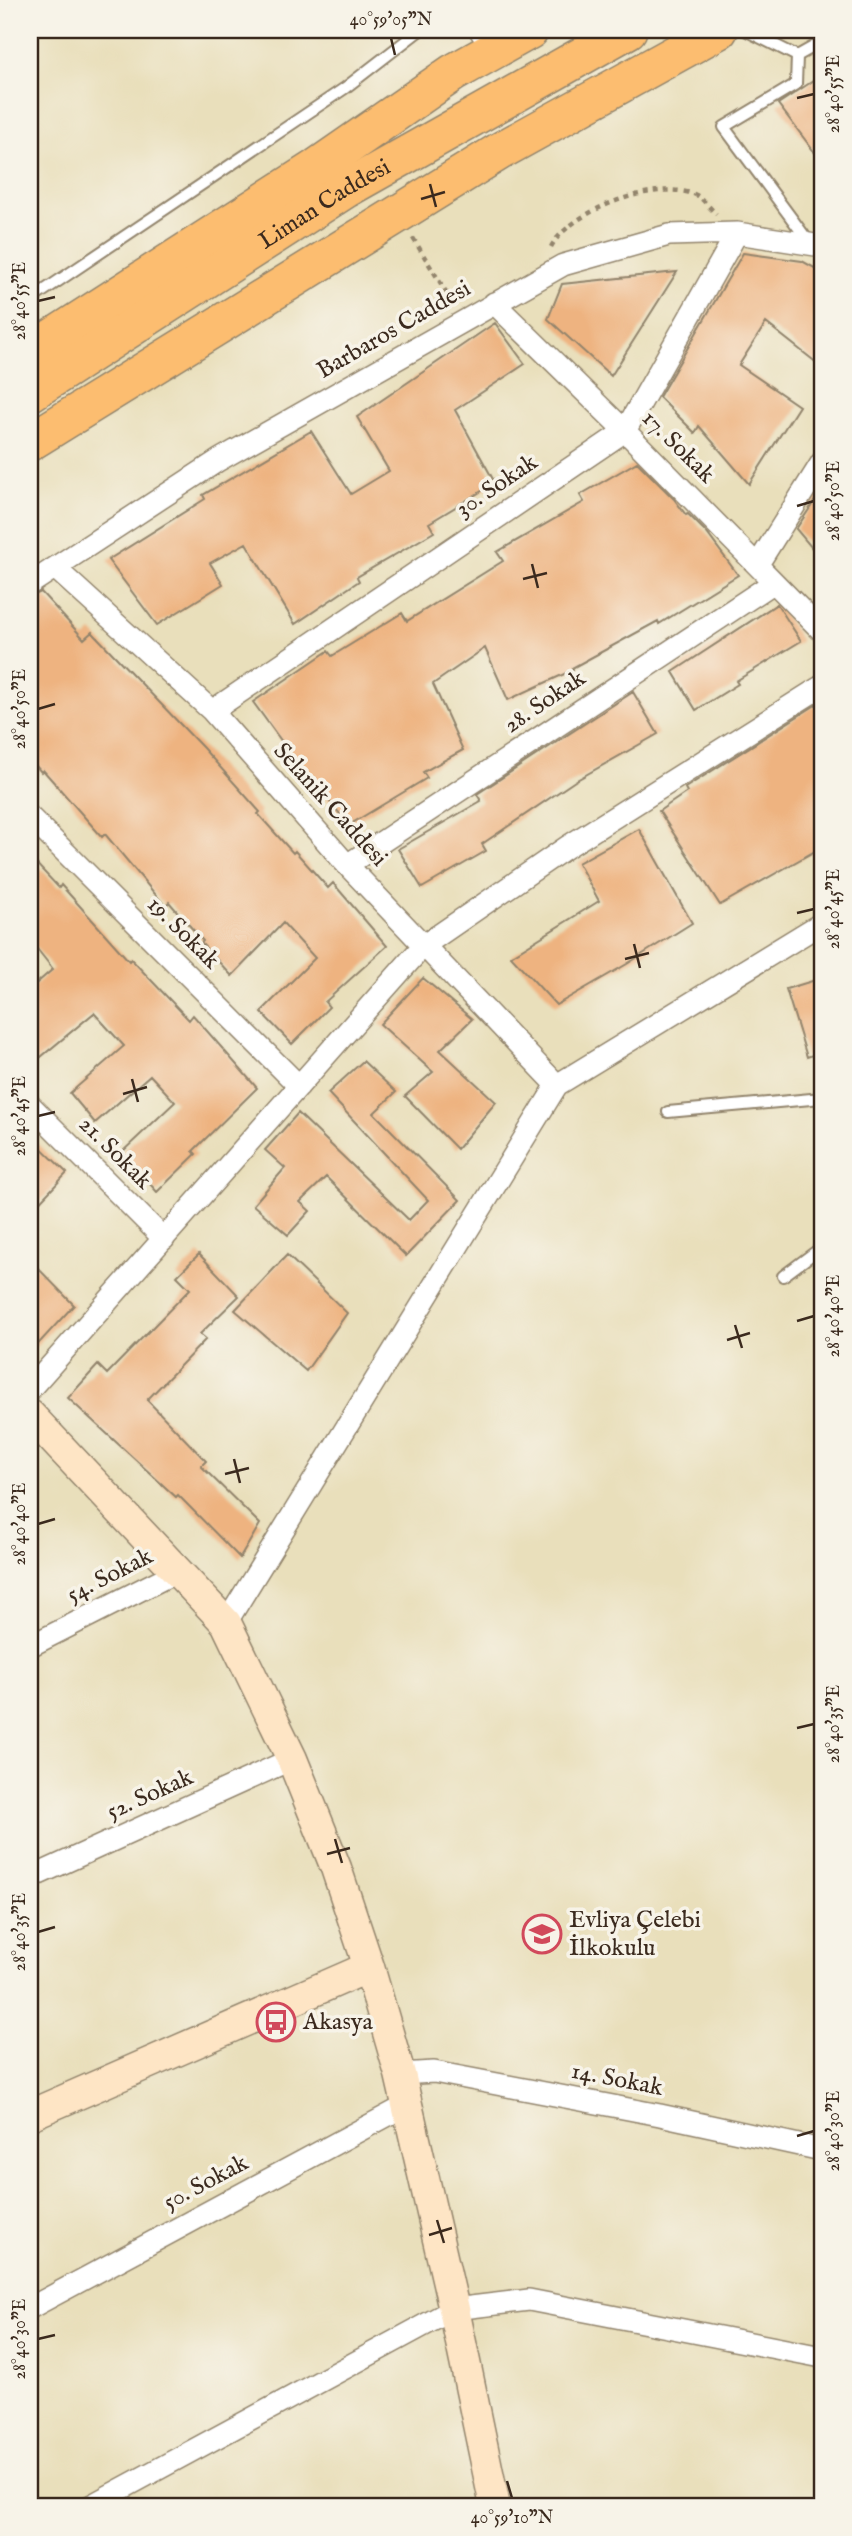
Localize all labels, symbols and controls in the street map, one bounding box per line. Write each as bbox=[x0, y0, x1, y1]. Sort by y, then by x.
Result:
text: 40°59'05"N bbox=[350, 9, 433, 32]
text: 28°40'55"E bbox=[823, 55, 846, 133]
street label: Liman Caddesi bbox=[253, 152, 396, 257]
text: 28°40'55"E bbox=[9, 262, 32, 340]
street label: Barbaros Caddesi bbox=[311, 273, 477, 387]
street label: 17. Sokak bbox=[635, 404, 722, 491]
street label: 30. Sokak bbox=[450, 447, 544, 525]
text: 28°40'50"E bbox=[823, 461, 846, 541]
street label: 28. Sokak bbox=[498, 663, 592, 741]
text: 28°40'50"E bbox=[9, 669, 32, 749]
street label: Selanik Caddesi bbox=[266, 736, 394, 874]
text: 28°40'45"E bbox=[823, 869, 846, 949]
street label: 19. Sokak bbox=[140, 890, 226, 976]
text: 28°40'45"E bbox=[9, 1076, 32, 1156]
street label: 21. Sokak bbox=[72, 1110, 159, 1197]
text: 28°40'40"E bbox=[823, 1275, 846, 1357]
text: 28°40'40"E bbox=[9, 1483, 32, 1565]
street label: 54. Sokak bbox=[62, 1541, 158, 1611]
text: 28°40'35"E bbox=[823, 1685, 846, 1763]
street label: 52. Sokak bbox=[102, 1762, 198, 1828]
text: 28°40'35"E bbox=[9, 1893, 32, 1971]
place label: Evliya Çelebi İlkokulu bbox=[569, 1905, 701, 1964]
school or university icon: Evliya Çelebi İlkokulu bbox=[521, 1913, 563, 1955]
bus stop icon: Akasya bbox=[255, 2001, 297, 2043]
place label: Akasya bbox=[302, 2007, 373, 2038]
street label: 14. Sokak bbox=[568, 2056, 666, 2104]
text: 28°40'30"E bbox=[823, 2091, 846, 2171]
street label: 50. Sokak bbox=[158, 2148, 254, 2218]
text: 28°40'30"E bbox=[9, 2299, 32, 2379]
text: 40°59'10"N bbox=[471, 2507, 554, 2530]

